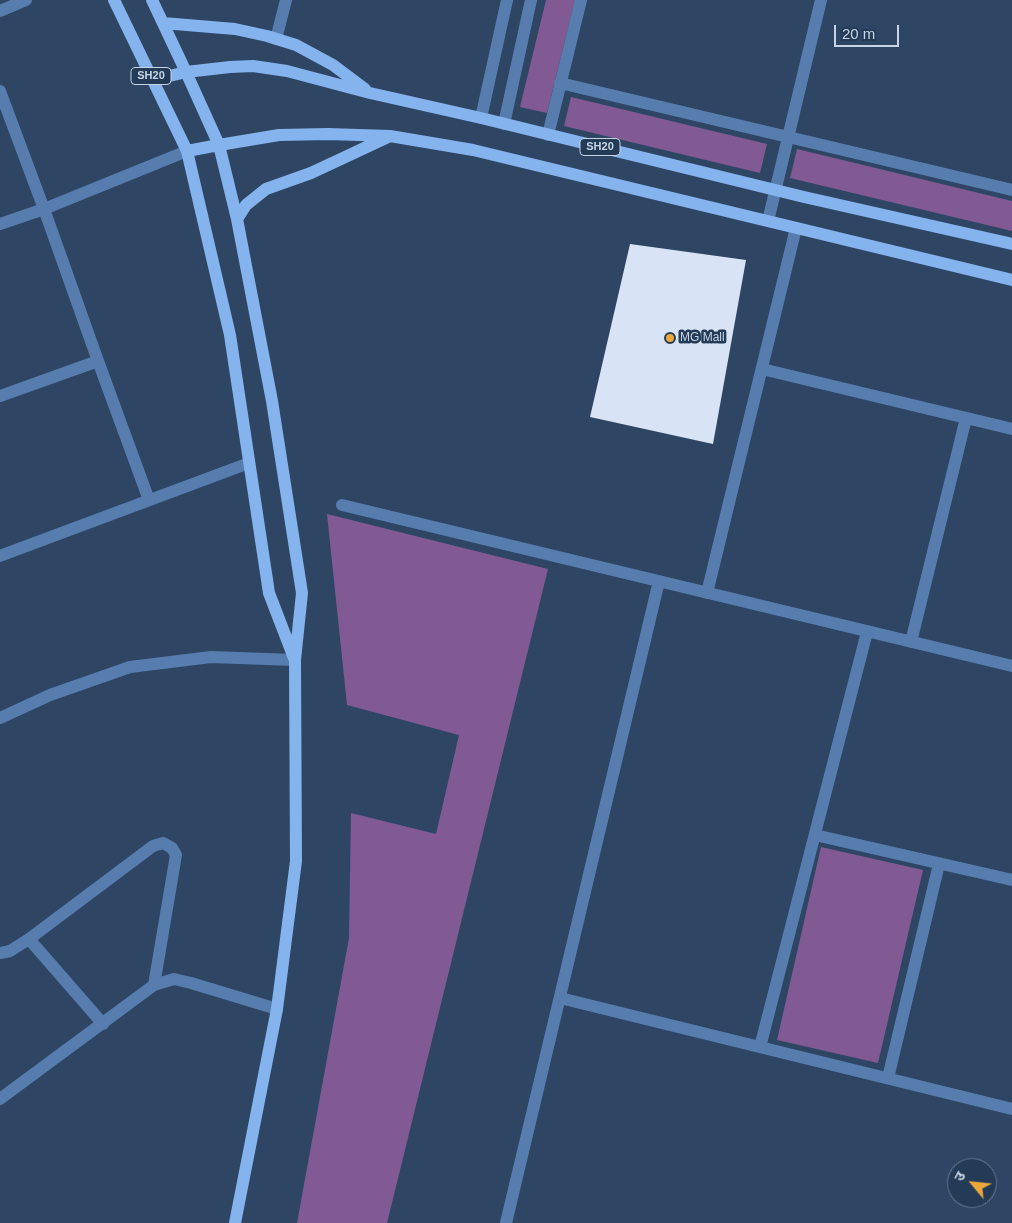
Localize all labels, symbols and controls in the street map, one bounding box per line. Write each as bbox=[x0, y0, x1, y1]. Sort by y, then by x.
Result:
scale bar bbox=[837, 15, 902, 47]
text: 20 m bbox=[842, 25, 875, 42]
road number: SH20 bbox=[131, 68, 171, 84]
road number: SH20 bbox=[580, 138, 620, 156]
place label: MG Mall bbox=[680, 331, 725, 345]
marker: MG Mall bbox=[664, 332, 676, 344]
north arrow bbox=[947, 1158, 997, 1208]
text: उ bbox=[951, 1169, 969, 1184]

